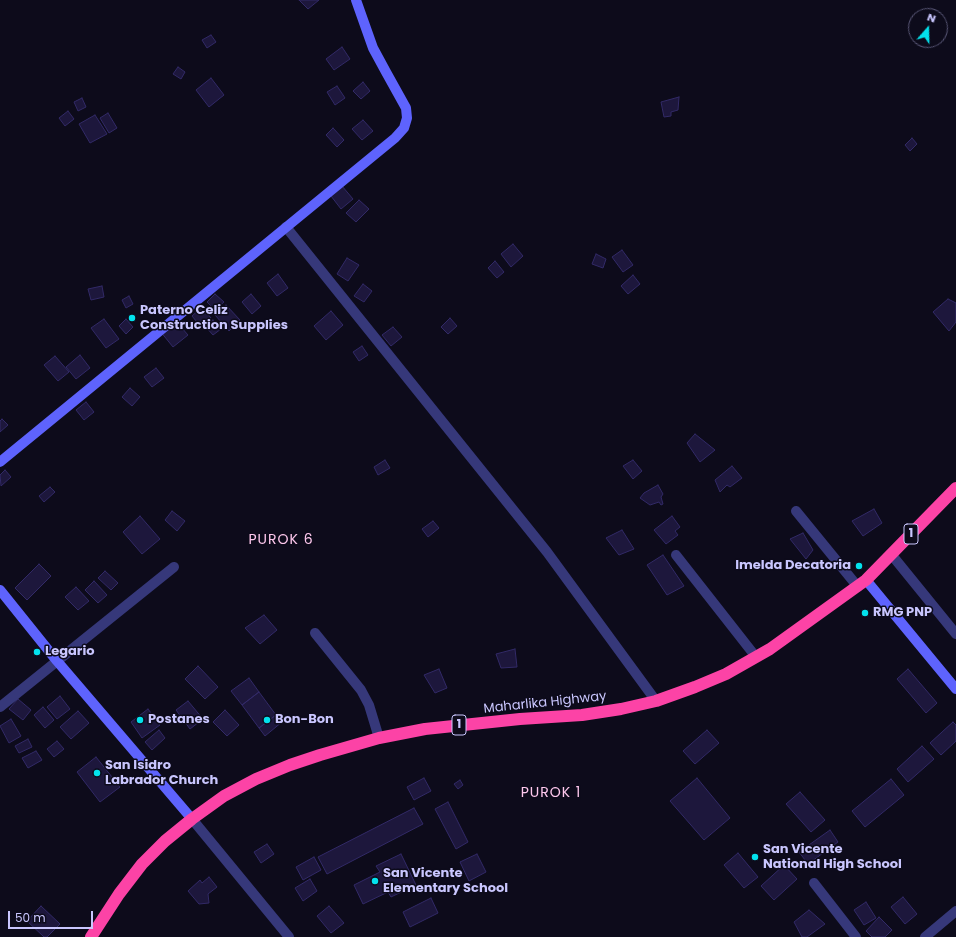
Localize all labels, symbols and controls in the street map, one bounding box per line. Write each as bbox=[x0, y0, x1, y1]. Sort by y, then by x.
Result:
north arrow bbox=[908, 8, 948, 48]
text: N bbox=[925, 9, 938, 27]
place label: Paterno Celiz Construction Supplies bbox=[140, 303, 288, 334]
marker: Paterno Celiz Construction Supplies bbox=[127, 313, 137, 323]
road number: 1 bbox=[904, 524, 918, 544]
district label: PUROK 6 bbox=[248, 532, 314, 548]
place label: Imelda Decatoria bbox=[735, 558, 851, 574]
marker: Imelda Decatoria bbox=[854, 561, 864, 571]
place label: RMG PNP bbox=[873, 605, 932, 621]
marker: RMG PNP bbox=[860, 608, 870, 618]
place label: Legario bbox=[45, 644, 95, 660]
marker: Legario bbox=[32, 647, 42, 657]
street label: Maharlika Highway bbox=[483, 689, 607, 717]
place label: Postanes bbox=[148, 712, 210, 728]
place label: Bon-Bon bbox=[275, 712, 334, 728]
marker: Postanes bbox=[135, 715, 145, 725]
marker: Bon-Bon bbox=[262, 715, 272, 725]
road number: 1 bbox=[452, 715, 466, 735]
place label: San Isidro Labrador Church bbox=[105, 758, 218, 789]
marker: San Isidro Labrador Church bbox=[92, 768, 102, 778]
district label: PUROK 1 bbox=[521, 785, 581, 801]
place label: San Vicente National High School bbox=[763, 842, 902, 873]
marker: San Vicente National High School bbox=[750, 852, 760, 862]
place label: San Vicente Elementary School bbox=[383, 866, 508, 897]
marker: San Vicente Elementary School bbox=[370, 876, 380, 886]
scale bar bbox=[10, 903, 95, 929]
text: 50 m bbox=[15, 909, 46, 926]

